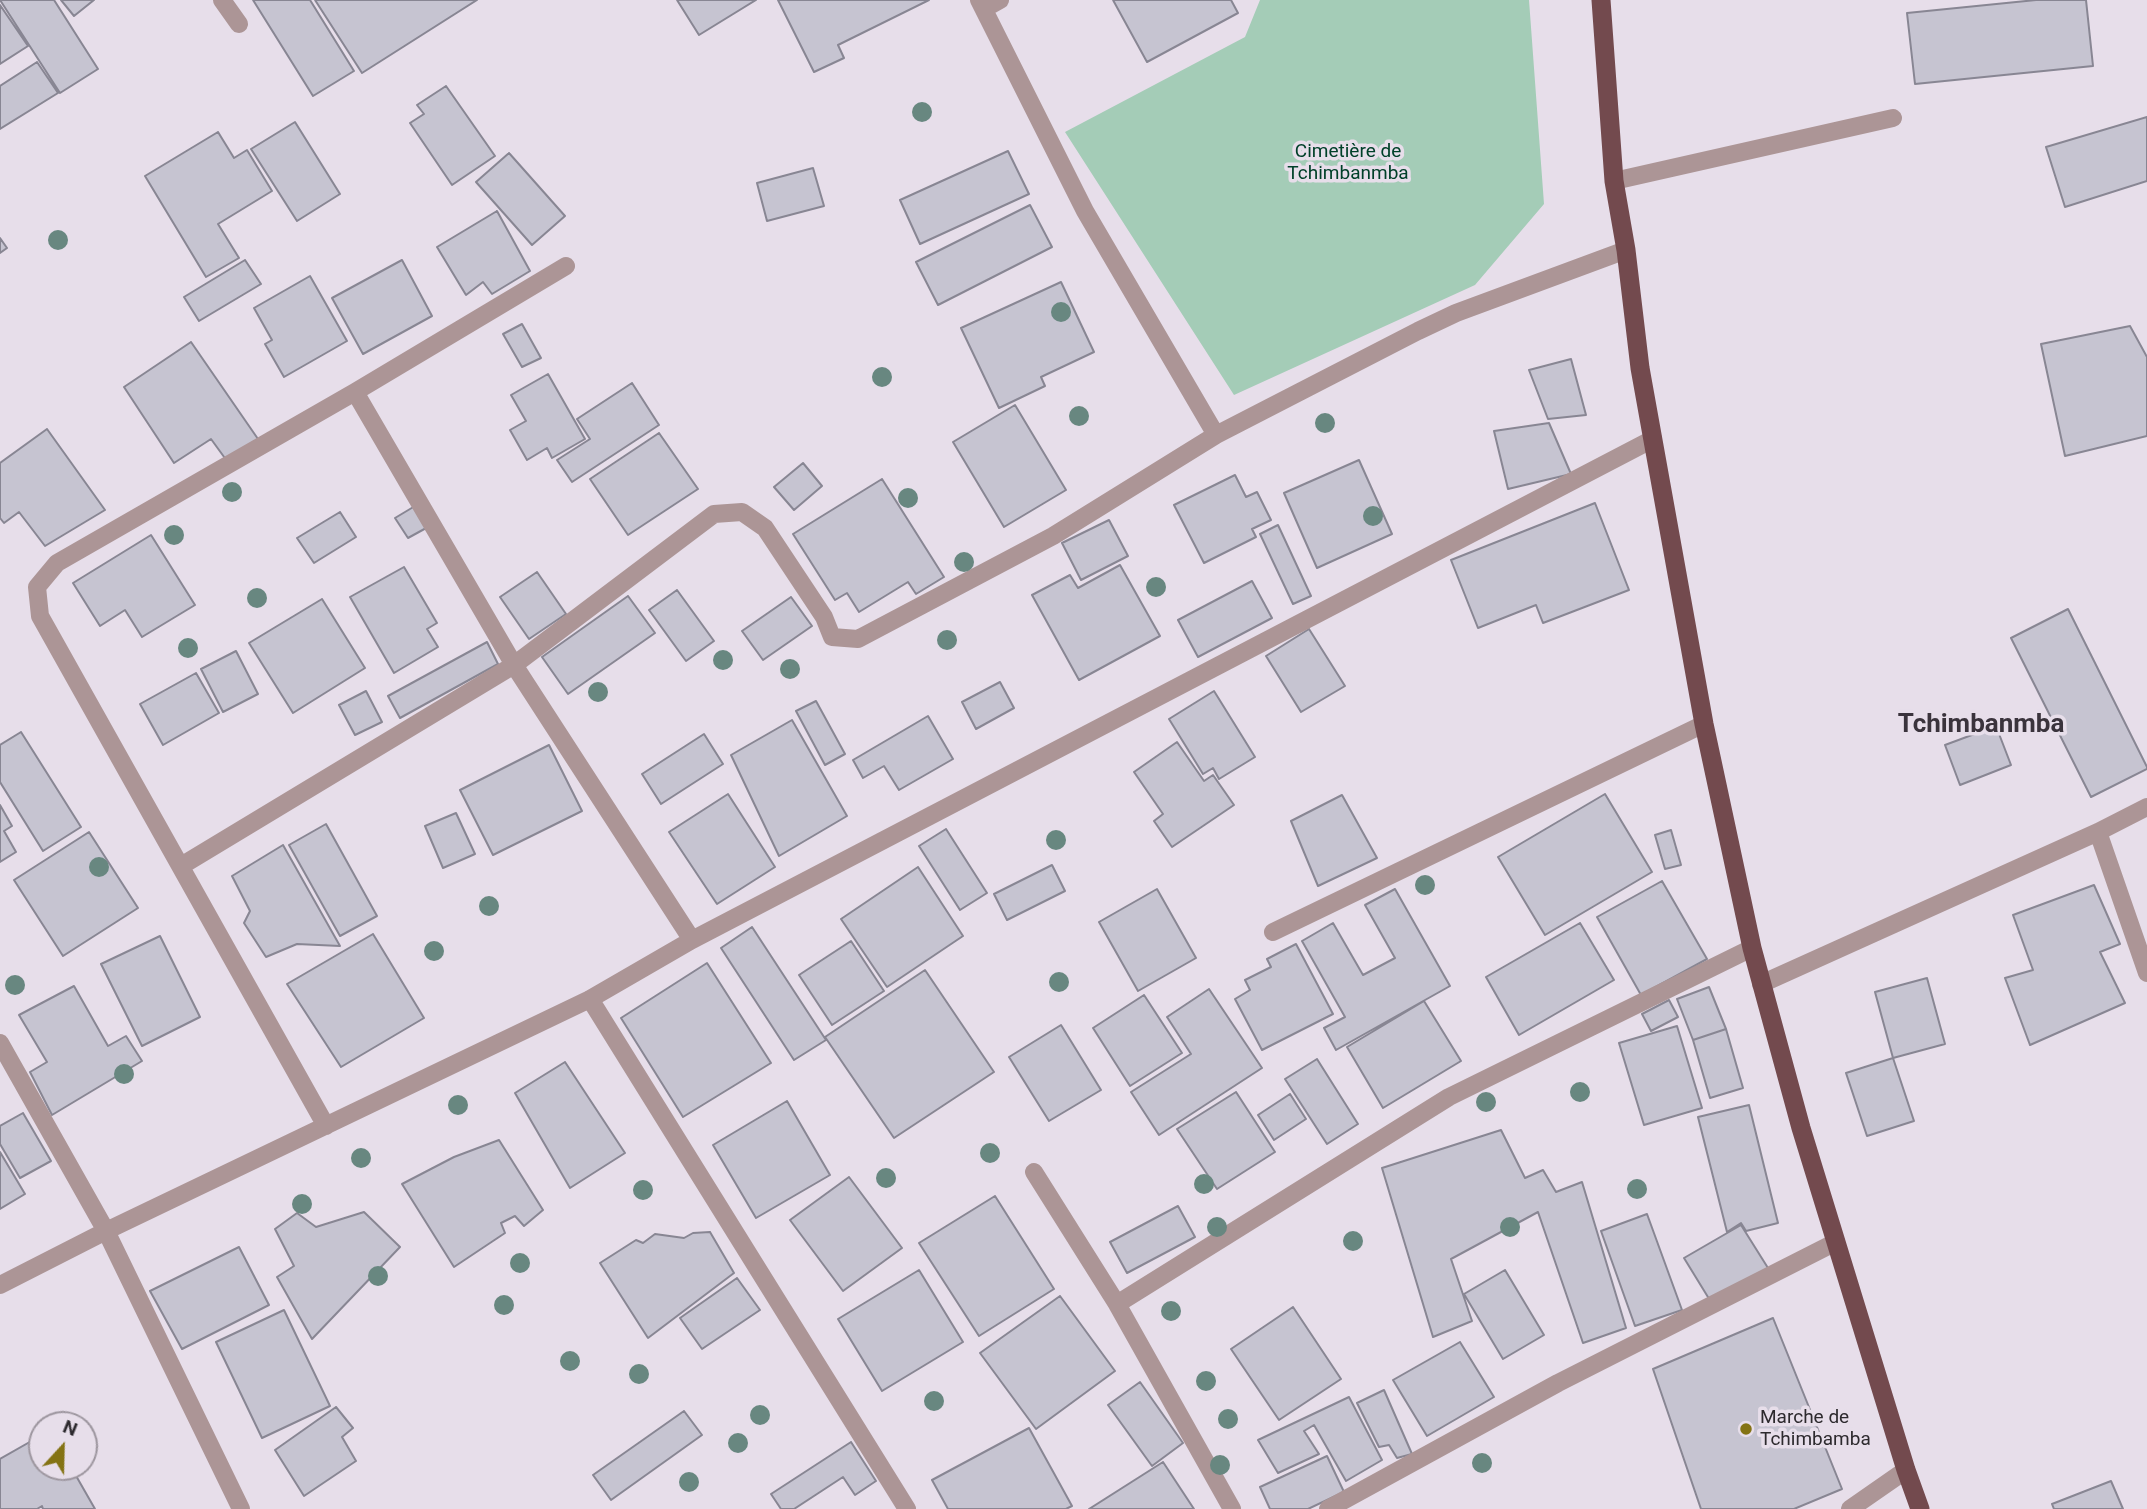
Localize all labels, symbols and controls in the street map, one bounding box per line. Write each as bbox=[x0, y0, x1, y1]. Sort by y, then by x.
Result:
park label: Cimetière de Tchimbanmba bbox=[1287, 141, 1409, 185]
district label: Tchimbanmba bbox=[1898, 709, 2064, 741]
place label: Marche de Tchimbamba bbox=[1760, 1407, 1871, 1451]
north arrow bbox=[28, 1411, 98, 1481]
text: N bbox=[60, 1415, 81, 1441]
marker: Marche de Tchimbamba bbox=[1738, 1421, 1754, 1437]

